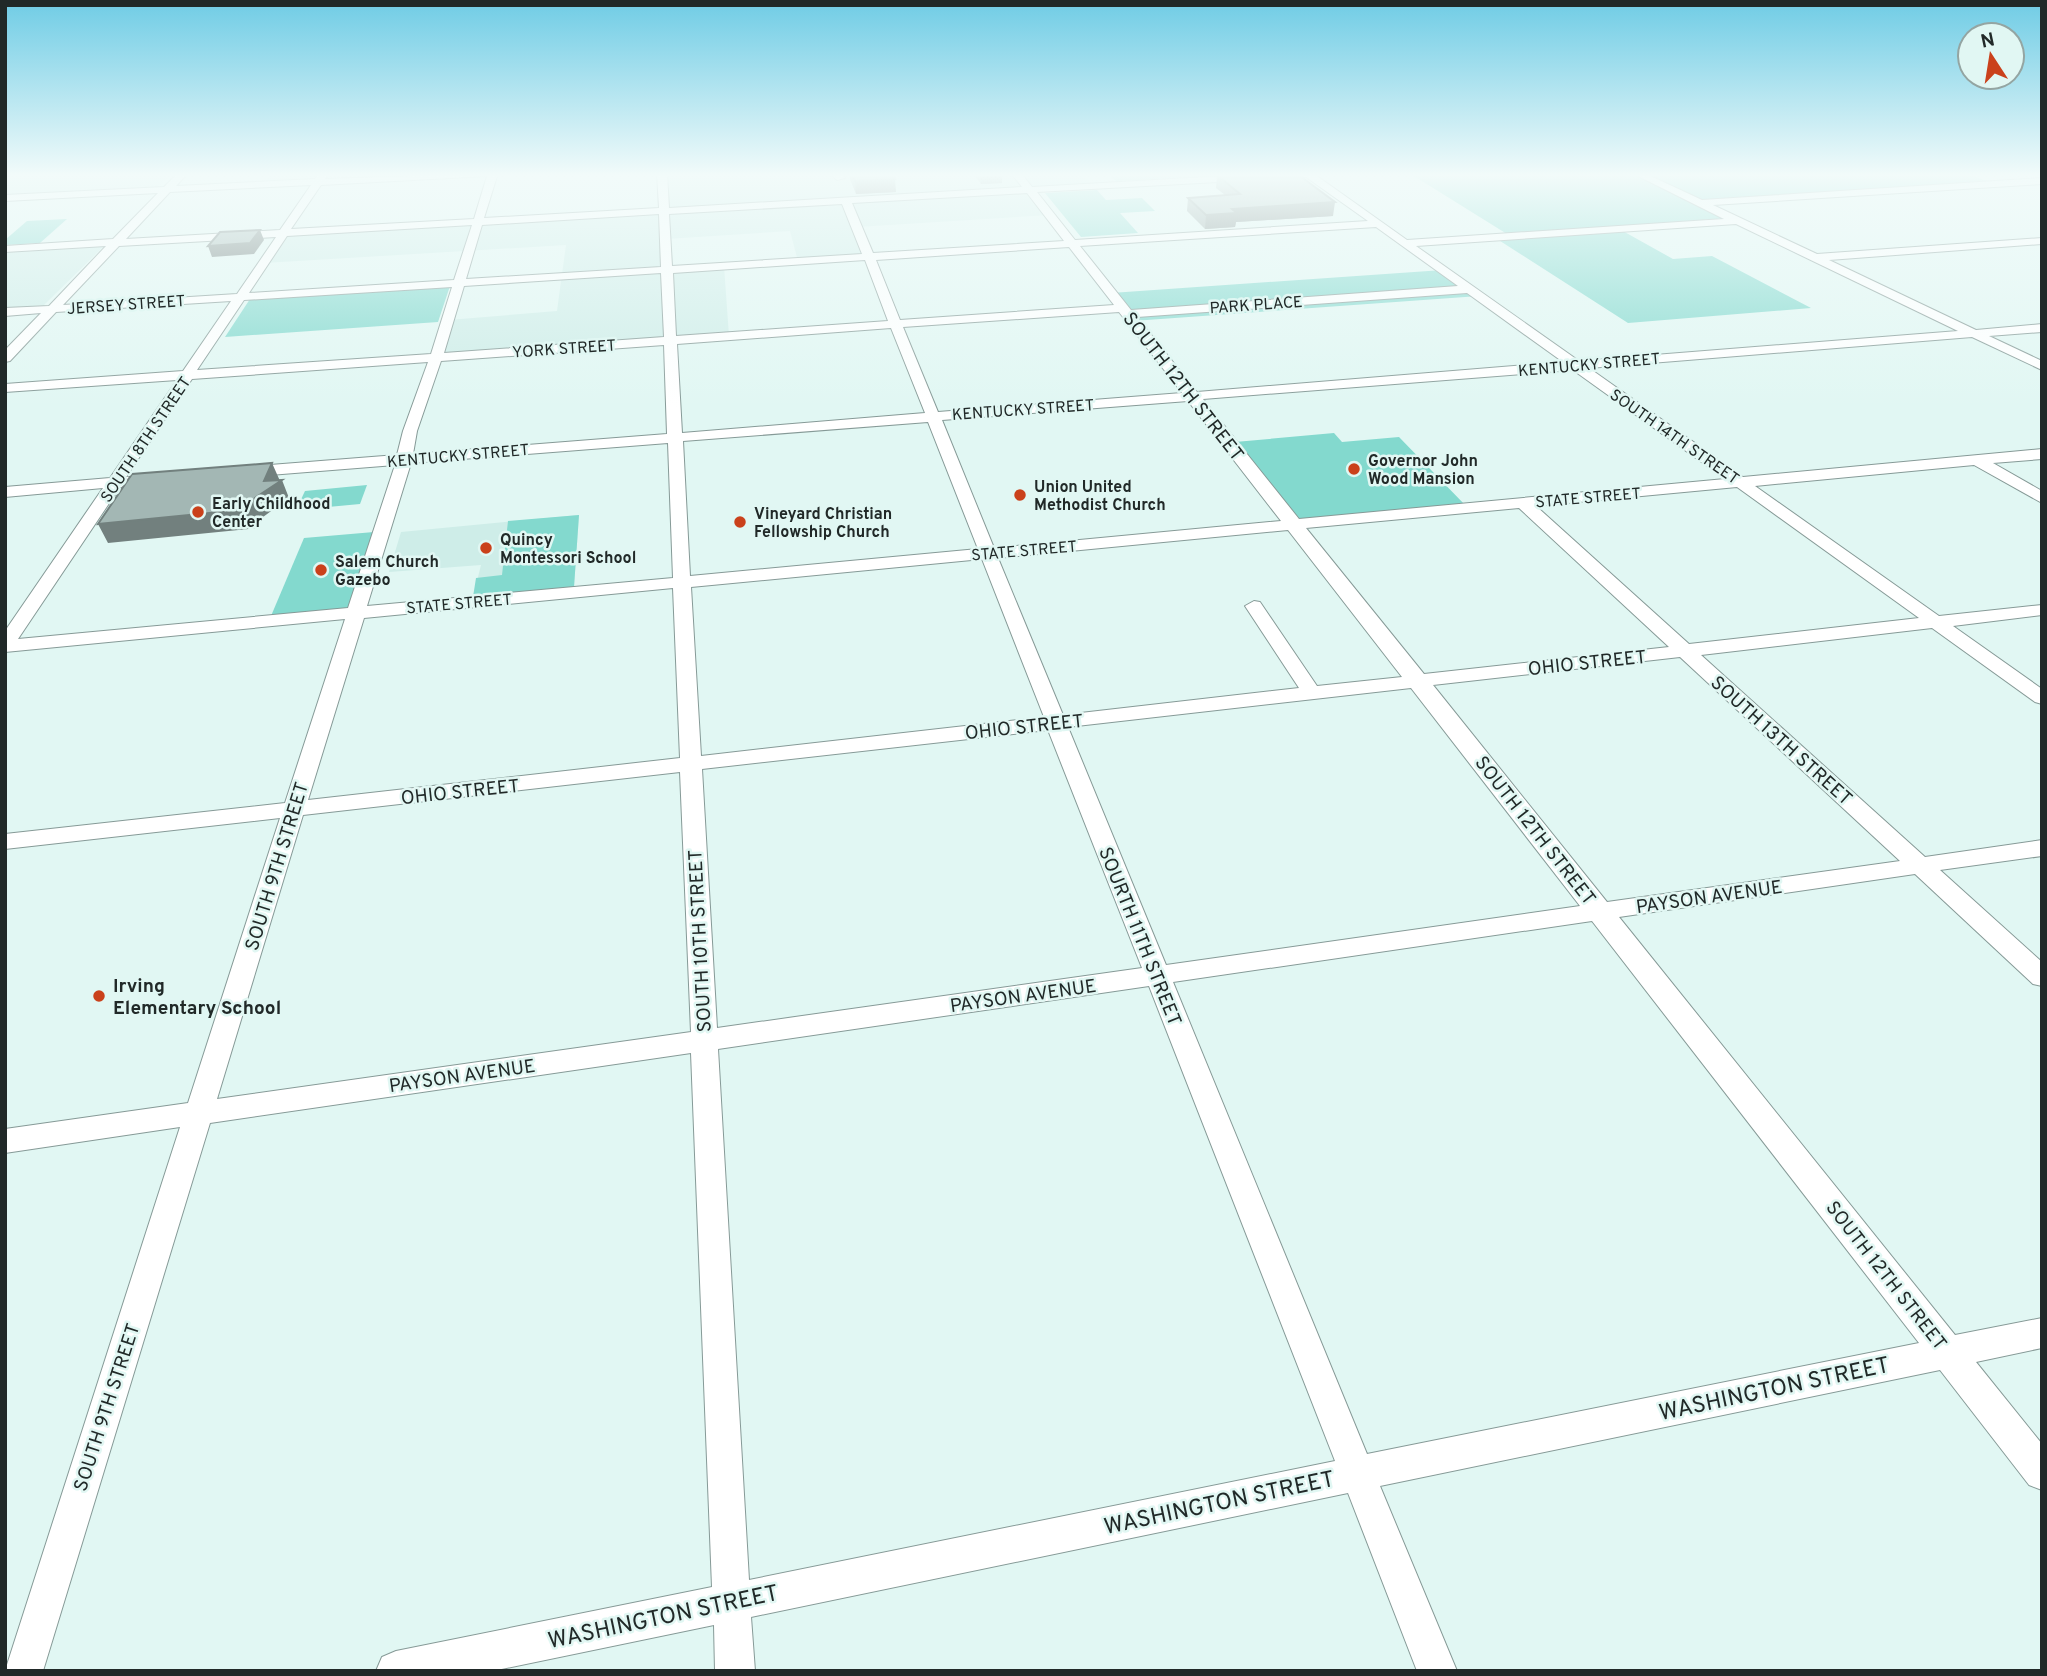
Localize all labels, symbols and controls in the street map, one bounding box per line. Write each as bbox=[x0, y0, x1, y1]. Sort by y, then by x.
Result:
north arrow bbox=[1956, 21, 2026, 91]
text: N bbox=[1979, 28, 1997, 54]
street label: JERSEY STREET bbox=[66, 292, 186, 320]
street label: PARK PLACE bbox=[1209, 293, 1303, 319]
street label: SOUTH 12TH STREET bbox=[1117, 308, 1248, 467]
street label: YORK STREET bbox=[512, 336, 617, 364]
street label: KENTUCKY STREET bbox=[1517, 350, 1661, 382]
street label: SOUTH 8TH STREET bbox=[97, 373, 196, 507]
street label: SOUTH 14TH STREET bbox=[1605, 385, 1742, 490]
street label: KENTUCKY STREET bbox=[951, 396, 1095, 426]
street label: KENTUCKY STREET bbox=[386, 441, 530, 473]
place label: Governor John Wood Mansion bbox=[1368, 452, 1478, 490]
marker: Governor John Wood Mansion bbox=[1346, 461, 1362, 477]
place label: Union United Methodist Church bbox=[1034, 478, 1166, 516]
street label: STATE STREET bbox=[1535, 484, 1642, 514]
marker: Union United Methodist Church bbox=[1012, 487, 1028, 503]
place label: Early Childhood Center bbox=[212, 495, 330, 533]
marker: Early Childhood Center bbox=[190, 504, 206, 520]
place label: Vineyard Christian Fellowship Church bbox=[754, 505, 892, 543]
marker: Vineyard Christian Fellowship Church bbox=[732, 514, 748, 530]
place label: Quincy Montessori School bbox=[500, 531, 636, 569]
street label: STATE STREET bbox=[971, 537, 1078, 567]
marker: Quincy Montessori School bbox=[478, 540, 494, 556]
place label: Salem Church Gazebo bbox=[335, 553, 439, 591]
marker: Salem Church Gazebo bbox=[313, 562, 329, 578]
street label: STATE STREET bbox=[406, 590, 513, 620]
street label: OHIO STREET bbox=[1527, 646, 1648, 682]
street label: SOUTH 13TH STREET bbox=[1705, 671, 1857, 811]
street label: OHIO STREET bbox=[964, 710, 1085, 746]
street label: SOUTH 12TH STREET bbox=[1469, 752, 1600, 911]
street label: OHIO STREET bbox=[400, 775, 521, 811]
street label: SOUTH 9TH STREET bbox=[241, 779, 315, 954]
street label: SOURTH 11TH STREET bbox=[1092, 844, 1186, 1030]
street label: SOUTH 10TH STREET bbox=[684, 849, 718, 1033]
street label: PAYSON AVENUE bbox=[1635, 876, 1784, 920]
place label: Irving Elementary School bbox=[113, 975, 281, 1021]
street label: PAYSON AVENUE bbox=[949, 975, 1098, 1019]
marker: Irving Elementary School bbox=[91, 988, 107, 1004]
street label: PAYSON AVENUE bbox=[388, 1055, 537, 1099]
street label: SOUTH 12TH STREET bbox=[1820, 1197, 1951, 1356]
street label: SOUTH 9TH STREET bbox=[69, 1321, 146, 1495]
street label: WASHINGTON STREET bbox=[1657, 1352, 1892, 1429]
street label: WASHINGTON STREET bbox=[1102, 1466, 1337, 1543]
street label: WASHINGTON STREET bbox=[546, 1580, 781, 1657]

